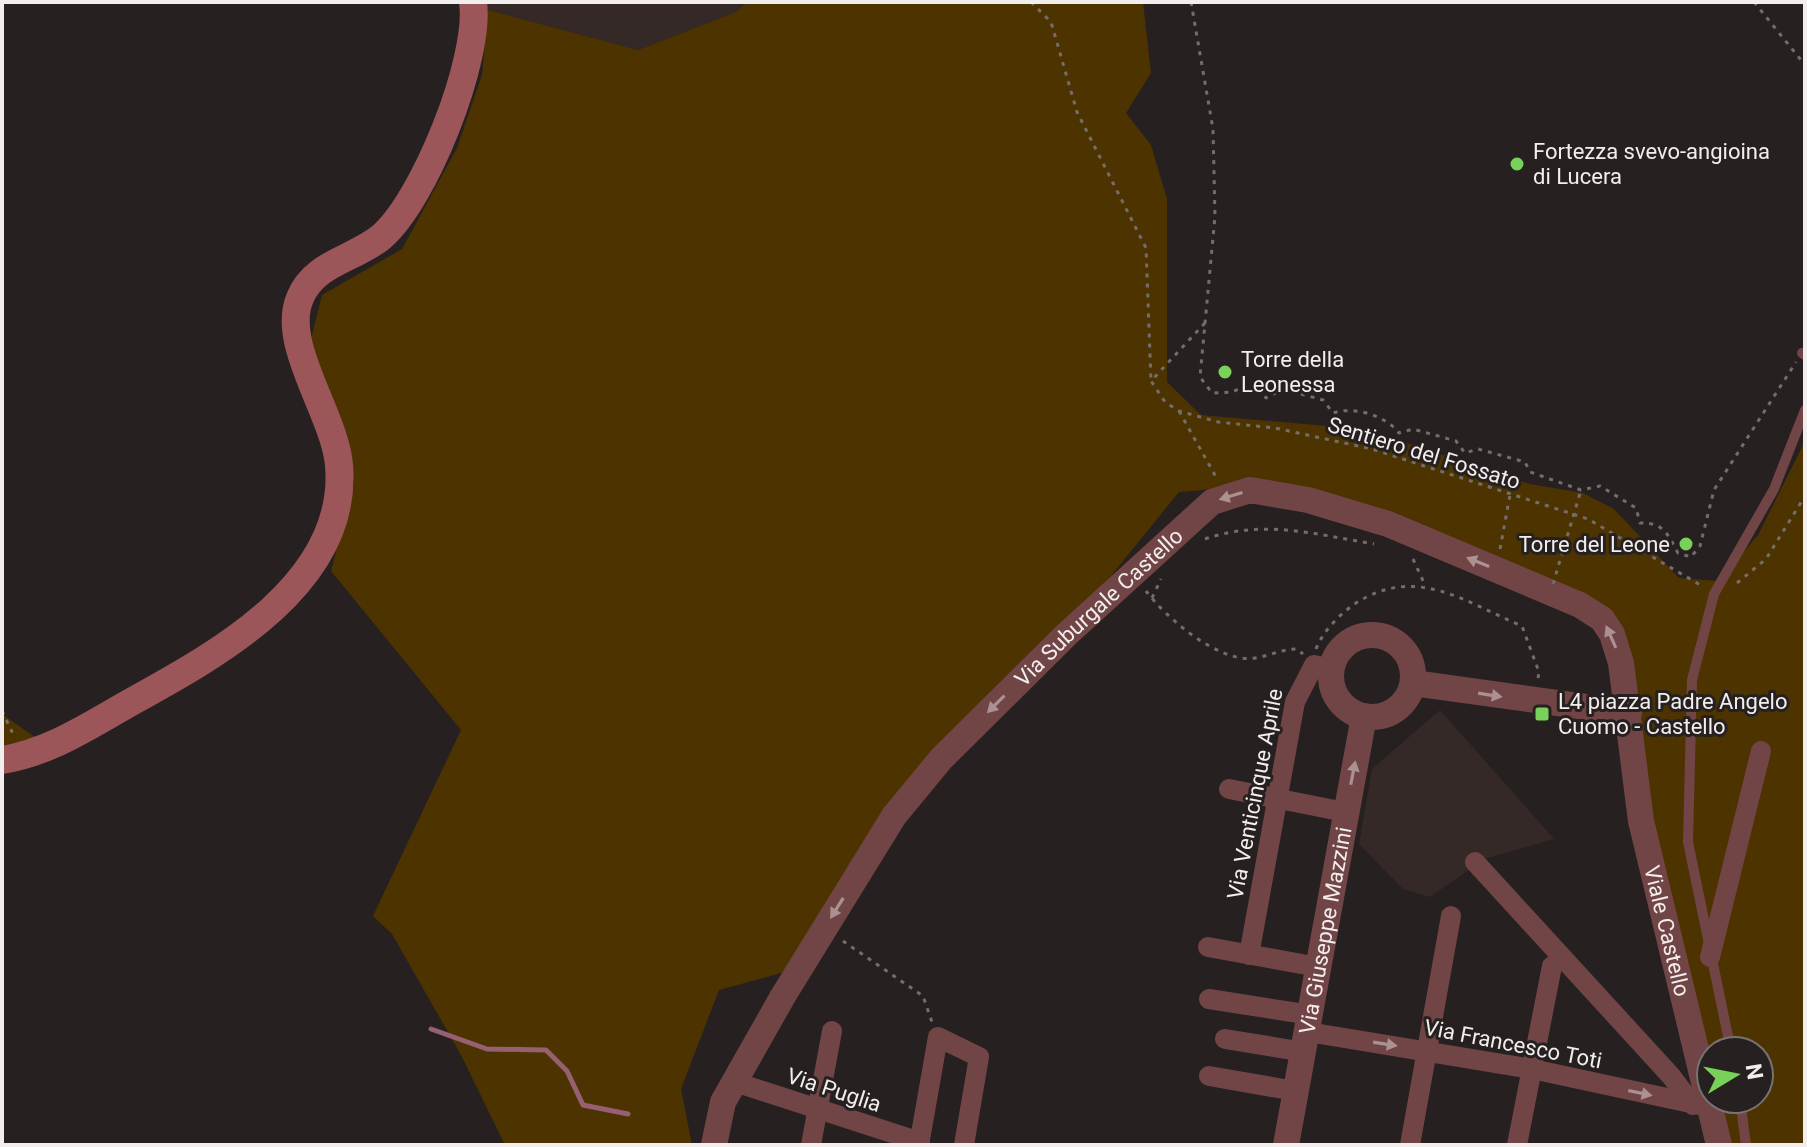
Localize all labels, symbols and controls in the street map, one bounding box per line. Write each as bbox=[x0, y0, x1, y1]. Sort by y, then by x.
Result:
place label: Fortezza svevo-angioina di Lucera bbox=[1533, 139, 1770, 189]
marker: Fortezza svevo-angioina di Lucera bbox=[1508, 155, 1526, 173]
place label: Torre della Leonessa bbox=[1241, 347, 1344, 397]
marker: Torre della Leonessa bbox=[1216, 363, 1234, 381]
street label: Sentiero del Fossato bbox=[1325, 412, 1523, 494]
one-way arrow bbox=[1219, 490, 1243, 503]
street label: Via Suburgale Castello bbox=[1009, 523, 1188, 691]
place label: Torre del Leone bbox=[1519, 532, 1670, 557]
marker: Torre del Leone bbox=[1677, 535, 1695, 553]
one-way arrow bbox=[1466, 555, 1490, 568]
one-way arrow bbox=[1605, 626, 1618, 649]
street label: Via Venticinque Aprile bbox=[1222, 687, 1288, 901]
place label: L4 piazza Padre Angelo Cuomo - Castello bbox=[1558, 689, 1788, 739]
one-way arrow bbox=[1478, 690, 1503, 702]
one-way arrow bbox=[987, 694, 1006, 713]
marker: L4 piazza Padre Angelo Cuomo - Castello bbox=[1533, 705, 1551, 723]
one-way arrow bbox=[1347, 760, 1359, 785]
street label: Via Giuseppe Mazzini bbox=[1294, 825, 1356, 1036]
street label: Viale Castello bbox=[1640, 863, 1695, 999]
one-way arrow bbox=[830, 898, 845, 919]
street label: Via Francesco Toti bbox=[1422, 1015, 1604, 1073]
north arrow bbox=[1695, 1035, 1775, 1115]
one-way arrow bbox=[1372, 1038, 1397, 1051]
text: N bbox=[1741, 1062, 1768, 1081]
street label: Via Puglia bbox=[784, 1063, 884, 1117]
one-way arrow bbox=[1628, 1087, 1653, 1100]

